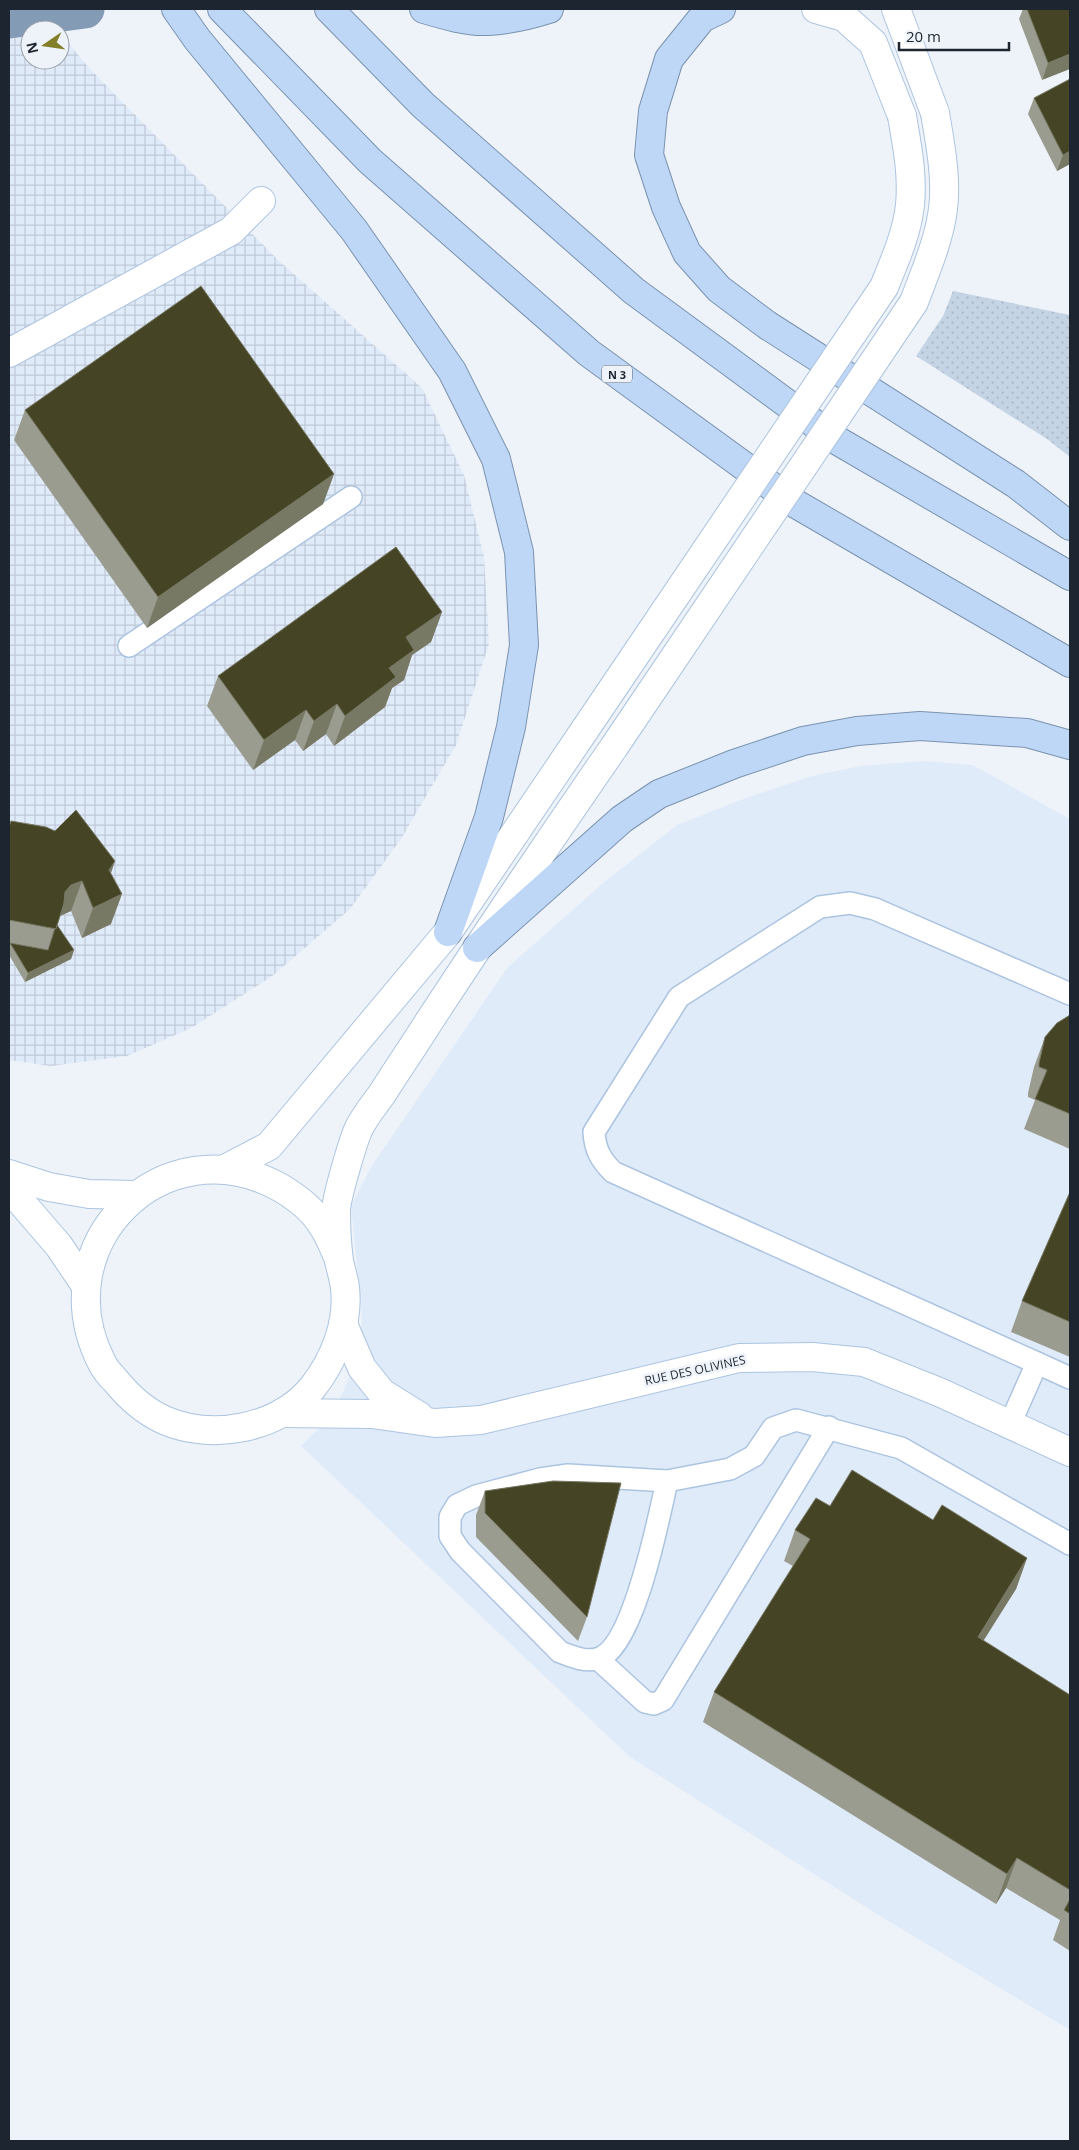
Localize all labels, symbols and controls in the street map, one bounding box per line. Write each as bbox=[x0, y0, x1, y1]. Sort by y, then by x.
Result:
north arrow bbox=[20, 20, 70, 70]
scale bar bbox=[899, 20, 1009, 52]
text: 20 m bbox=[906, 26, 941, 46]
text: N bbox=[21, 40, 42, 56]
road number: N 3 bbox=[602, 366, 632, 382]
street label: RUE DES OLIVINES bbox=[643, 1351, 747, 1389]

